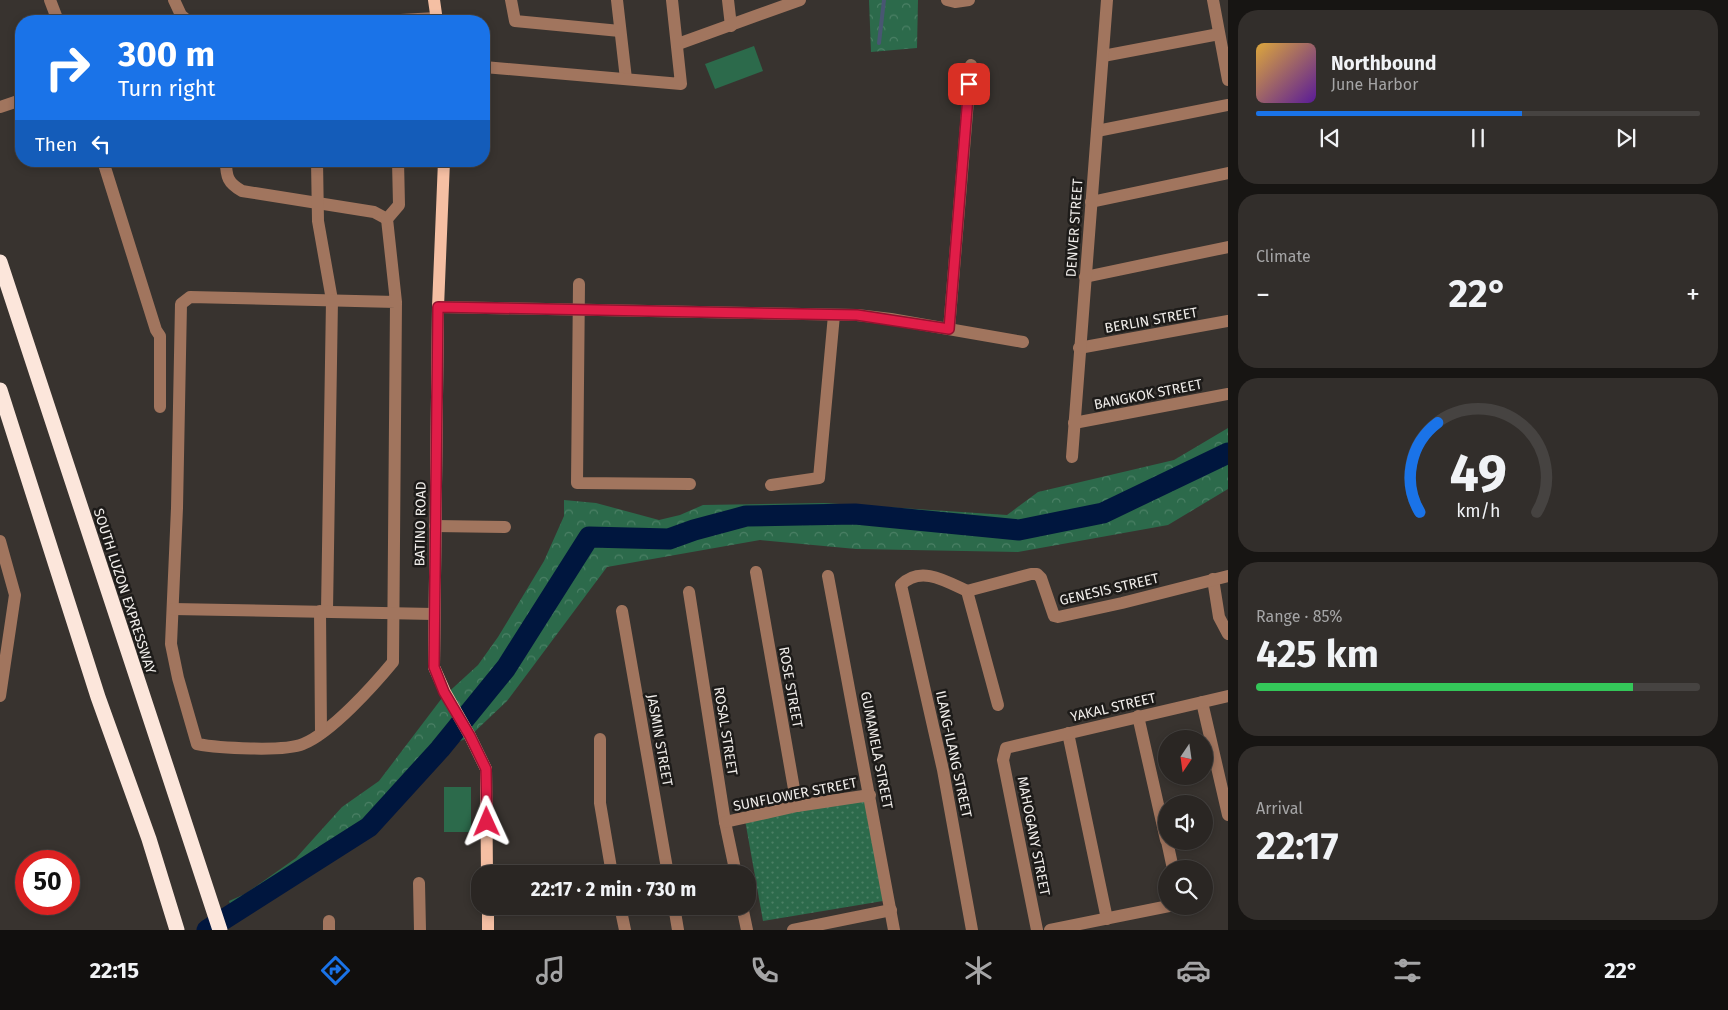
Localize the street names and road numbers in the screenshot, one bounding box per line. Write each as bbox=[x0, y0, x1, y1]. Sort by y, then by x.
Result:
street label: DENVER STREET bbox=[1063, 177, 1086, 278]
street label: BERLIN STREET bbox=[1103, 304, 1200, 337]
street label: BANGKOK STREET bbox=[1093, 376, 1204, 413]
street label: BATINO ROAD bbox=[411, 481, 430, 567]
street label: SOUTH LUZON EXPRESSWAY bbox=[90, 506, 159, 676]
street label: GENESIS STREET bbox=[1058, 570, 1161, 609]
street label: ROSE STREET bbox=[775, 645, 806, 730]
street label: ROSAL STREET bbox=[710, 686, 741, 777]
street label: ILANG-ILANG STREET bbox=[932, 689, 975, 820]
street label: YAKAL STREET bbox=[1069, 689, 1158, 726]
street label: GUMAMELA STREET bbox=[857, 690, 896, 811]
street label: JASMIN STREET bbox=[643, 693, 676, 788]
street label: SUNFLOWER STREET bbox=[732, 774, 859, 815]
street label: MAHOGANY STREET bbox=[1014, 775, 1054, 898]

